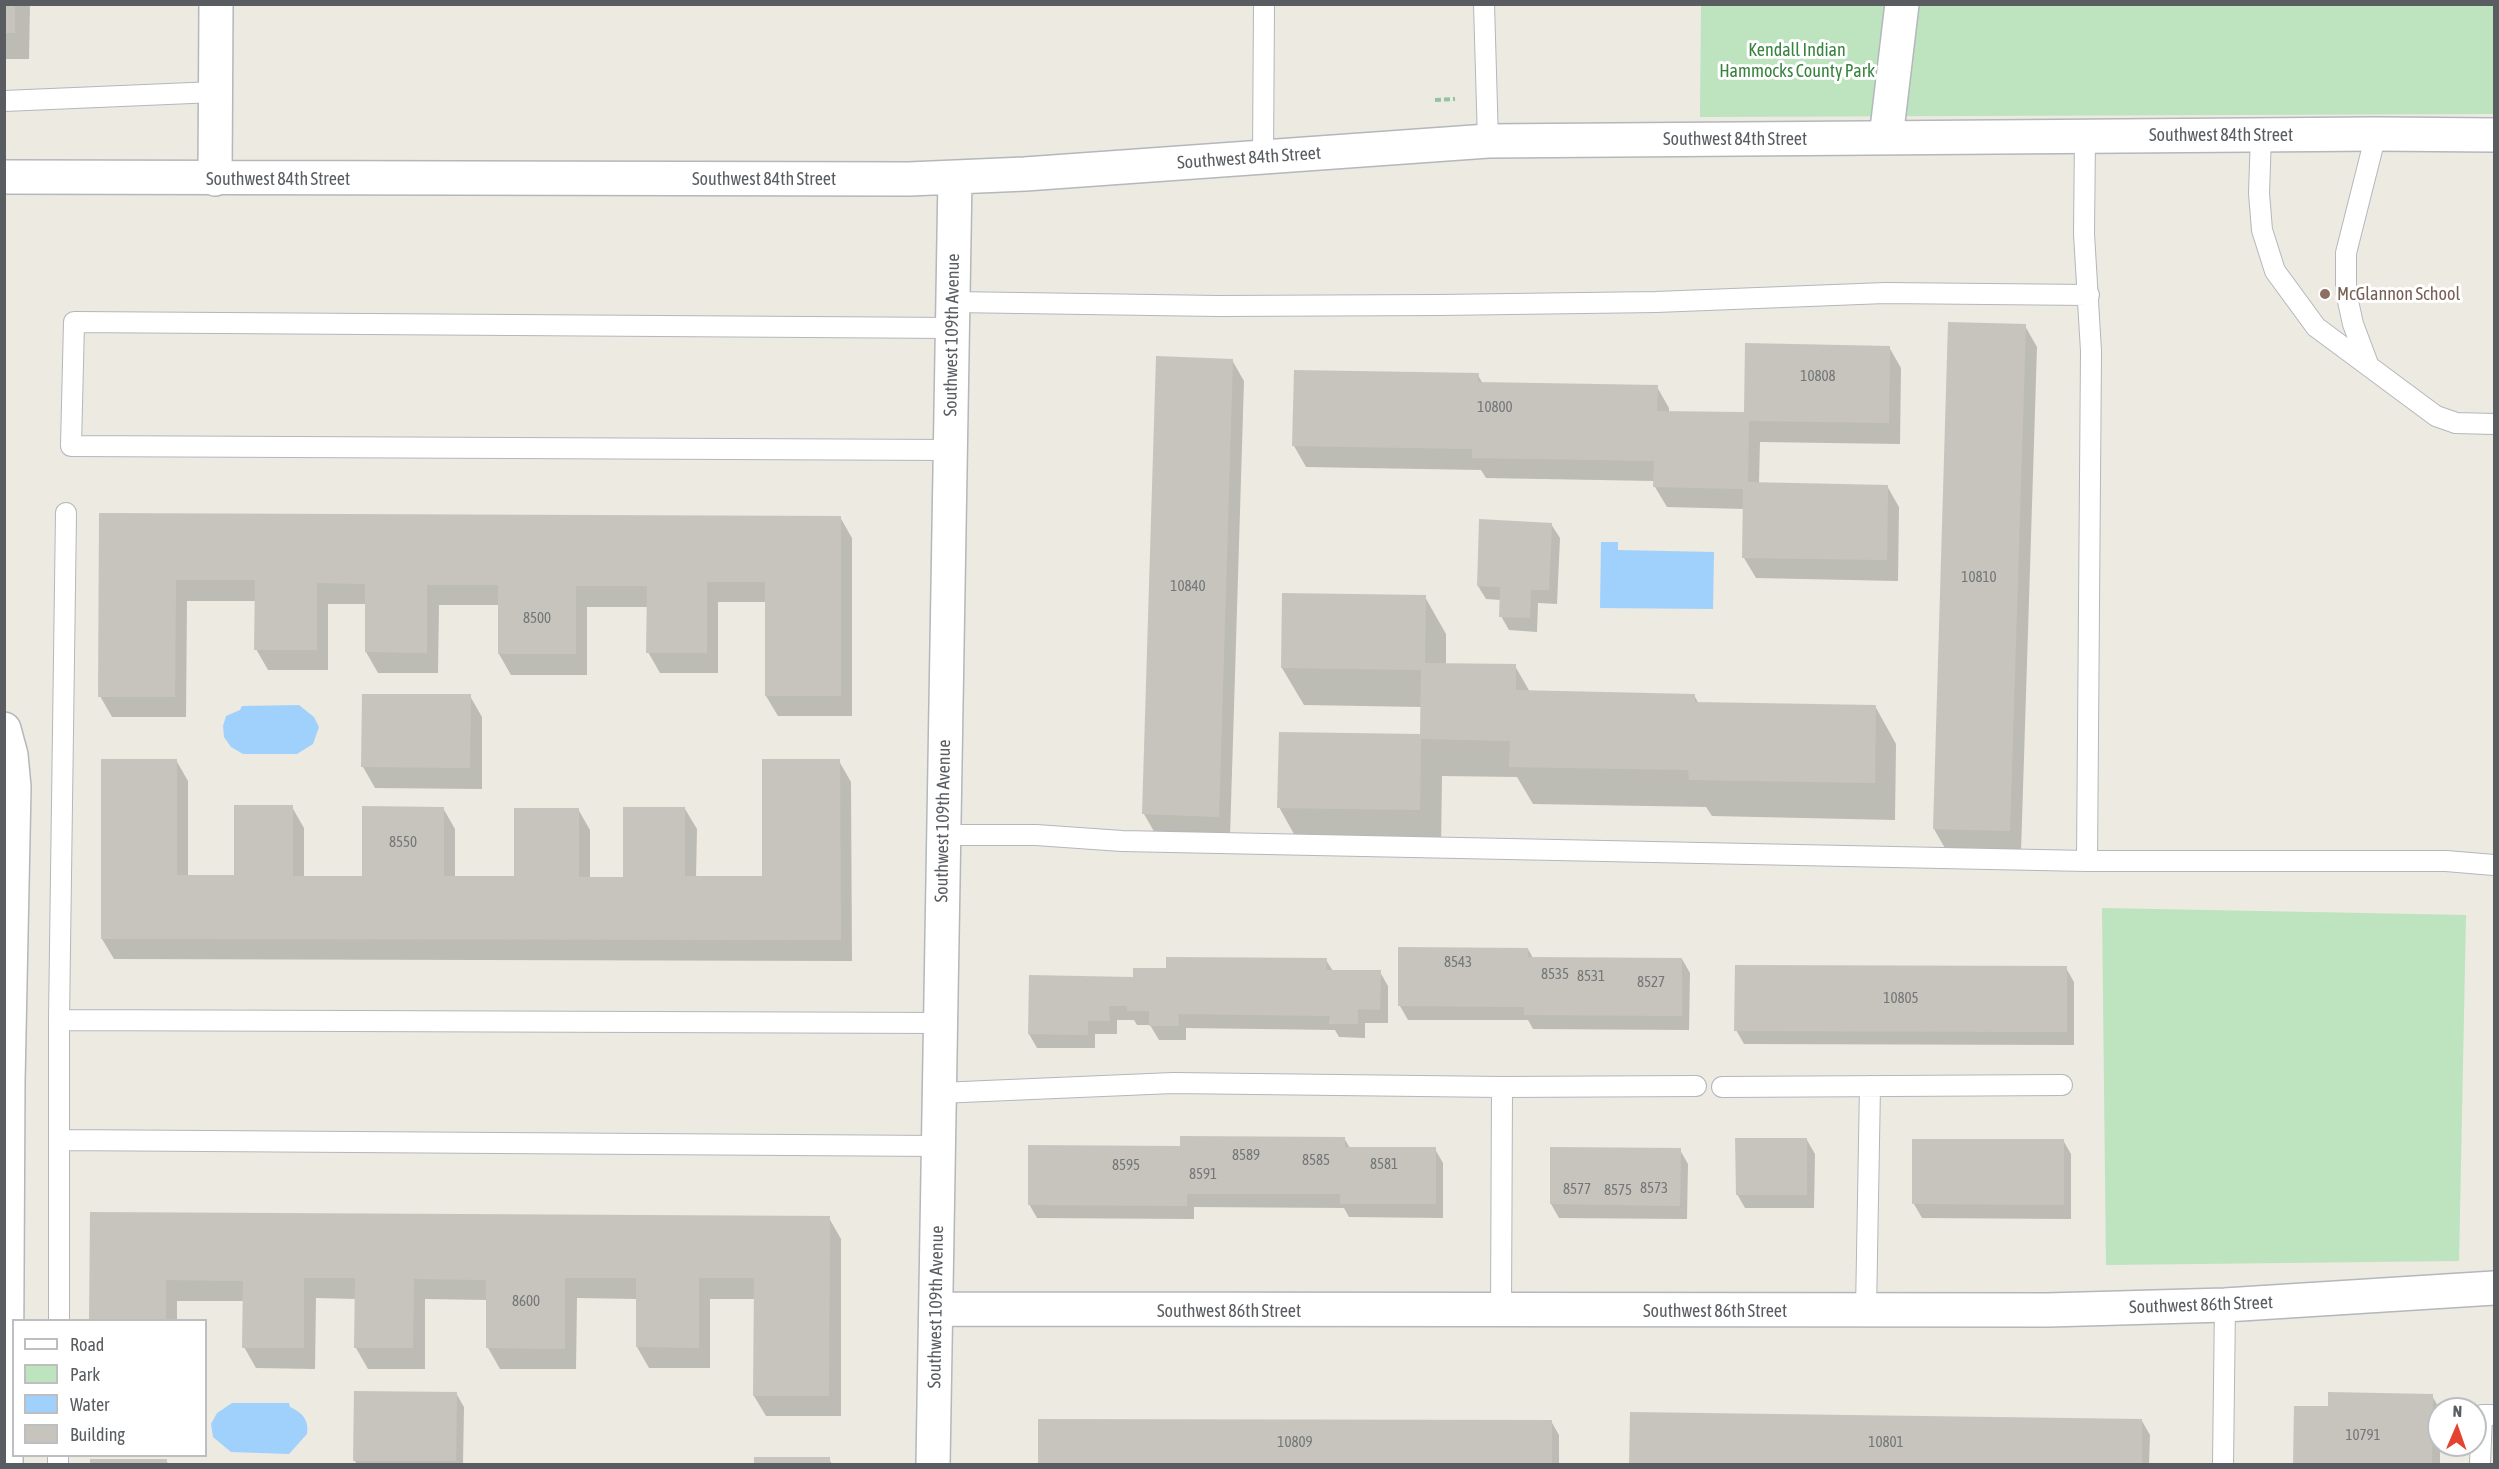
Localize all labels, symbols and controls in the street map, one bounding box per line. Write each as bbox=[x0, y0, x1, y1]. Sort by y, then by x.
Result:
park label: Kendall Indian Hammocks County Park bbox=[1719, 39, 1875, 82]
street label: Southwest 84th Street bbox=[2149, 124, 2293, 146]
street label: Southwest 84th Street bbox=[1663, 128, 1807, 150]
street label: Southwest 84th Street bbox=[1176, 142, 1322, 174]
street label: Southwest 84th Street bbox=[206, 168, 350, 190]
street label: Southwest 84th Street bbox=[692, 168, 836, 190]
street label: Southwest 109th Avenue bbox=[940, 253, 964, 417]
place label: McGlannon School bbox=[2337, 283, 2460, 305]
marker: McGlannon School bbox=[2318, 287, 2332, 301]
house number: 10808 bbox=[1800, 367, 1836, 385]
house number: 10800 bbox=[1477, 398, 1513, 416]
house number: 10810 bbox=[1961, 568, 1997, 586]
house number: 10840 bbox=[1170, 577, 1206, 595]
house number: 8500 bbox=[523, 609, 551, 627]
street label: Southwest 109th Avenue bbox=[931, 739, 955, 903]
house number: 8550 bbox=[389, 833, 417, 851]
house number: 8543 bbox=[1444, 953, 1472, 971]
house number: 8535 bbox=[1541, 965, 1569, 983]
house number: 8531 bbox=[1577, 967, 1605, 985]
house number: 8527 bbox=[1637, 973, 1665, 991]
house number: 10805 bbox=[1883, 989, 1919, 1007]
house number: 8589 bbox=[1232, 1146, 1260, 1164]
house number: 8585 bbox=[1302, 1151, 1330, 1169]
house number: 8581 bbox=[1370, 1155, 1398, 1173]
house number: 8595 bbox=[1112, 1156, 1140, 1174]
house number: 8591 bbox=[1189, 1165, 1217, 1183]
house number: 8573 bbox=[1640, 1179, 1668, 1197]
house number: 8577 bbox=[1563, 1180, 1591, 1198]
house number: 8575 bbox=[1604, 1181, 1632, 1199]
street label: Southwest 109th Avenue bbox=[924, 1225, 948, 1389]
house number: 8600 bbox=[512, 1292, 540, 1310]
street label: Southwest 86th Street bbox=[2129, 1292, 2273, 1318]
street label: Southwest 86th Street bbox=[1157, 1300, 1301, 1322]
street label: Southwest 86th Street bbox=[1643, 1300, 1787, 1322]
legend bbox=[12, 1319, 207, 1457]
text: Road bbox=[70, 1334, 104, 1355]
text: Park bbox=[70, 1364, 100, 1385]
text: Water bbox=[70, 1394, 109, 1415]
north arrow bbox=[2427, 1397, 2487, 1457]
text: N bbox=[2453, 1402, 2463, 1420]
text: Building bbox=[70, 1424, 125, 1445]
house number: 10791 bbox=[2345, 1426, 2381, 1444]
house number: 10809 bbox=[1277, 1433, 1313, 1451]
house number: 10801 bbox=[1868, 1433, 1904, 1451]

